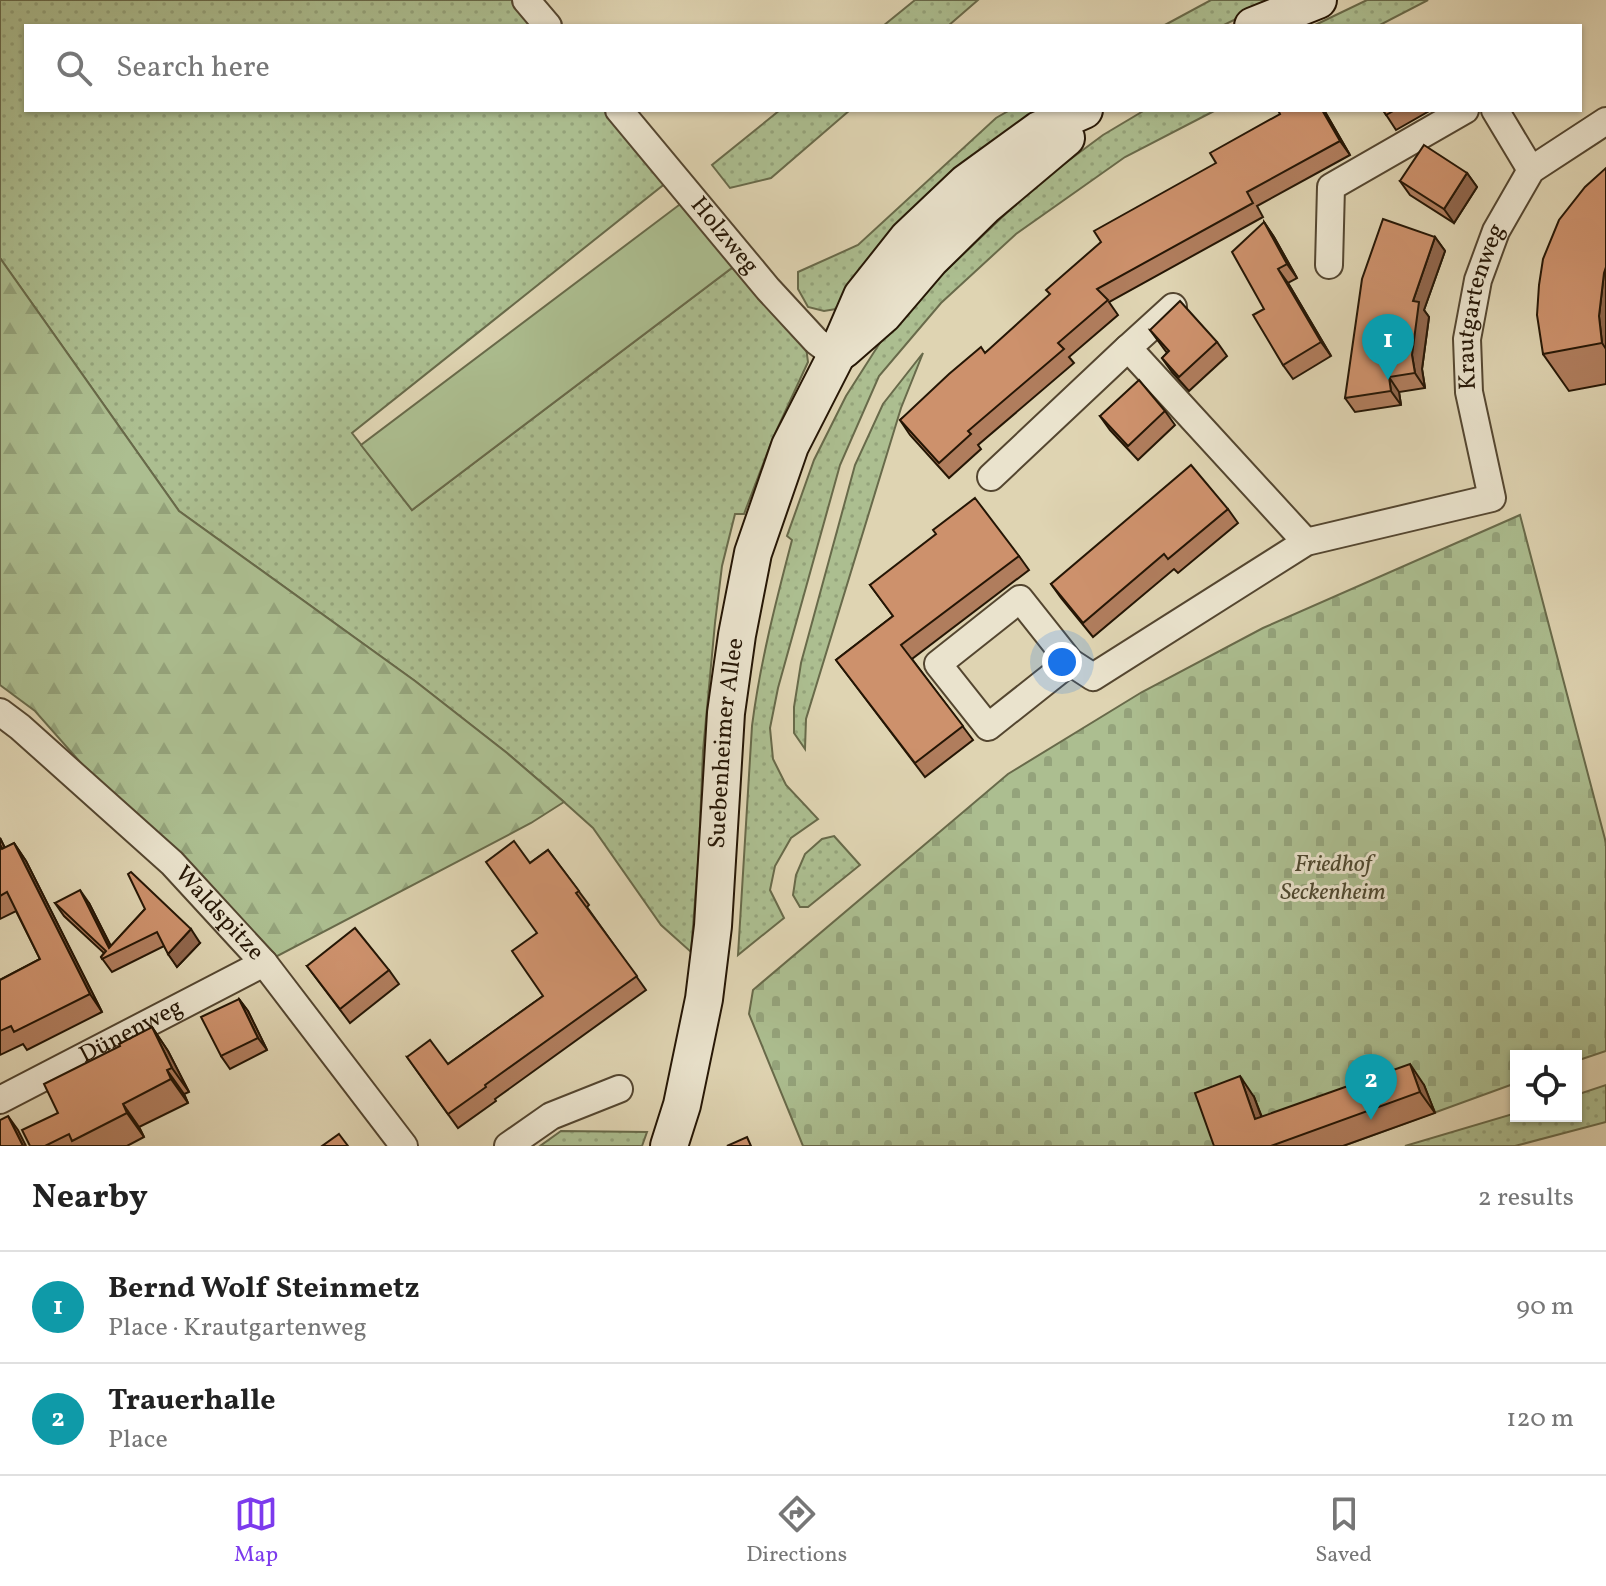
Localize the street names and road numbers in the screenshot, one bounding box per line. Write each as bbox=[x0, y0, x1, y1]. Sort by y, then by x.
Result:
street label: Holzweg bbox=[681, 190, 766, 282]
street label: Krautgartenweg bbox=[1450, 217, 1514, 391]
street label: Suebenheimer Allee bbox=[701, 636, 753, 850]
street label: Waldspitze bbox=[166, 859, 271, 969]
street label: Dünenweg bbox=[74, 991, 189, 1073]

